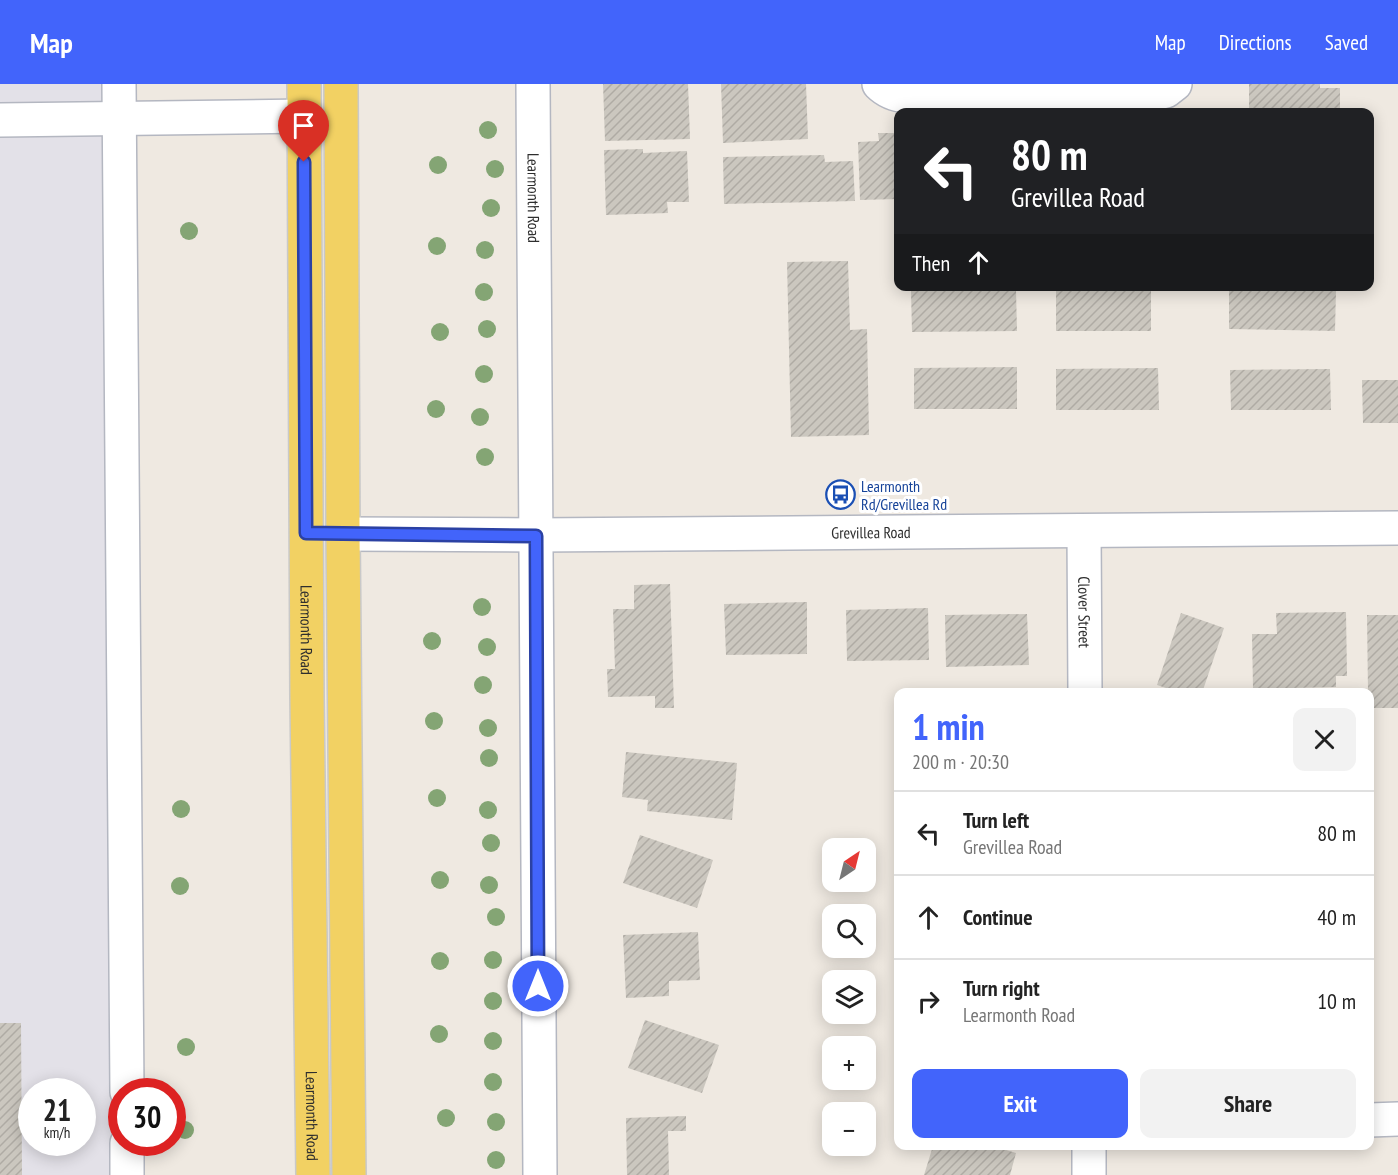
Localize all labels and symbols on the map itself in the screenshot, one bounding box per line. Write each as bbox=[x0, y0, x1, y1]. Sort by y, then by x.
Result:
pin bbox=[278, 100, 329, 162]
street label: Learmonth Road bbox=[523, 153, 544, 243]
place label: Learmonth Rd/Grevillea Rd bbox=[861, 476, 947, 514]
bus stop icon: Learmonth Rd/Grevillea Rd bbox=[824, 479, 856, 511]
street label: Grevillea Road bbox=[831, 522, 911, 543]
street label: Clover Street bbox=[1074, 576, 1095, 648]
street label: Learmonth Road bbox=[296, 585, 317, 675]
north arrow bbox=[822, 838, 876, 892]
position arrow bbox=[506, 954, 570, 1018]
street label: Learmonth Road bbox=[302, 1071, 323, 1161]
speed limit sign: 30 bbox=[108, 1078, 186, 1156]

